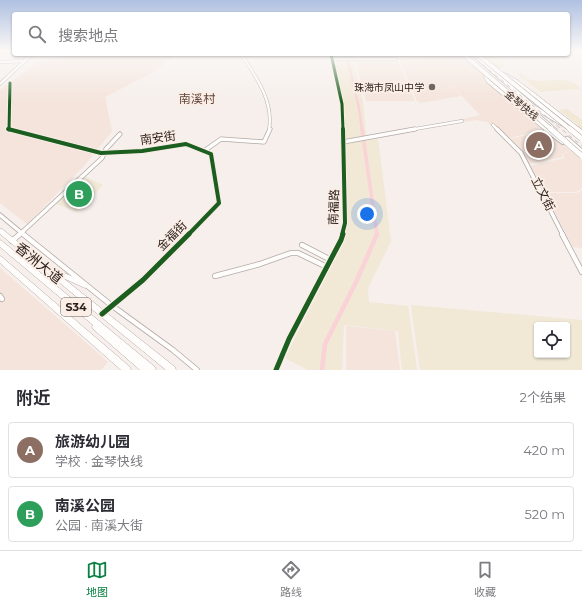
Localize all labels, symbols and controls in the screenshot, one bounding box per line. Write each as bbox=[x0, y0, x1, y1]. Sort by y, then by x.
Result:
search box bbox=[12, 12, 570, 56]
icon: search bbox=[26, 23, 48, 45]
text: 搜索地点 bbox=[58, 26, 118, 45]
place label: 珠海市凤山中学 bbox=[354, 81, 424, 94]
marker: 珠海市凤山中学 bbox=[427, 82, 437, 92]
street label: 金琴快线 bbox=[502, 88, 541, 123]
district label: 南溪村 bbox=[179, 91, 216, 106]
street label: 南安街 bbox=[139, 128, 177, 147]
pin: A bbox=[526, 130, 552, 160]
street label: 立文街 bbox=[529, 174, 558, 213]
pin: B bbox=[66, 179, 92, 209]
street label: 南福路 bbox=[325, 189, 342, 225]
your location bbox=[357, 204, 377, 224]
street label: 金福街 bbox=[154, 218, 190, 254]
street label: 香洲大道 bbox=[12, 238, 66, 288]
road number: S34 bbox=[61, 298, 91, 316]
map controls bbox=[534, 322, 570, 358]
button: locate bbox=[534, 322, 570, 358]
text: 附近 bbox=[16, 388, 50, 408]
text: 2个结果 bbox=[520, 389, 566, 405]
text: 旅游幼儿园 bbox=[55, 432, 130, 451]
text: A bbox=[25, 442, 35, 458]
text: 420 m bbox=[523, 442, 565, 458]
text: 学校 · 金琴快线 bbox=[55, 453, 143, 469]
text: 南溪公园 bbox=[55, 496, 115, 515]
text: B bbox=[25, 506, 35, 522]
text: 520 m bbox=[525, 506, 565, 522]
text: 公园 · 南溪大街 bbox=[55, 517, 143, 533]
tab: 地图 bbox=[86, 559, 108, 599]
tab: 路线 bbox=[280, 559, 302, 599]
tab: 收藏 bbox=[474, 559, 496, 599]

